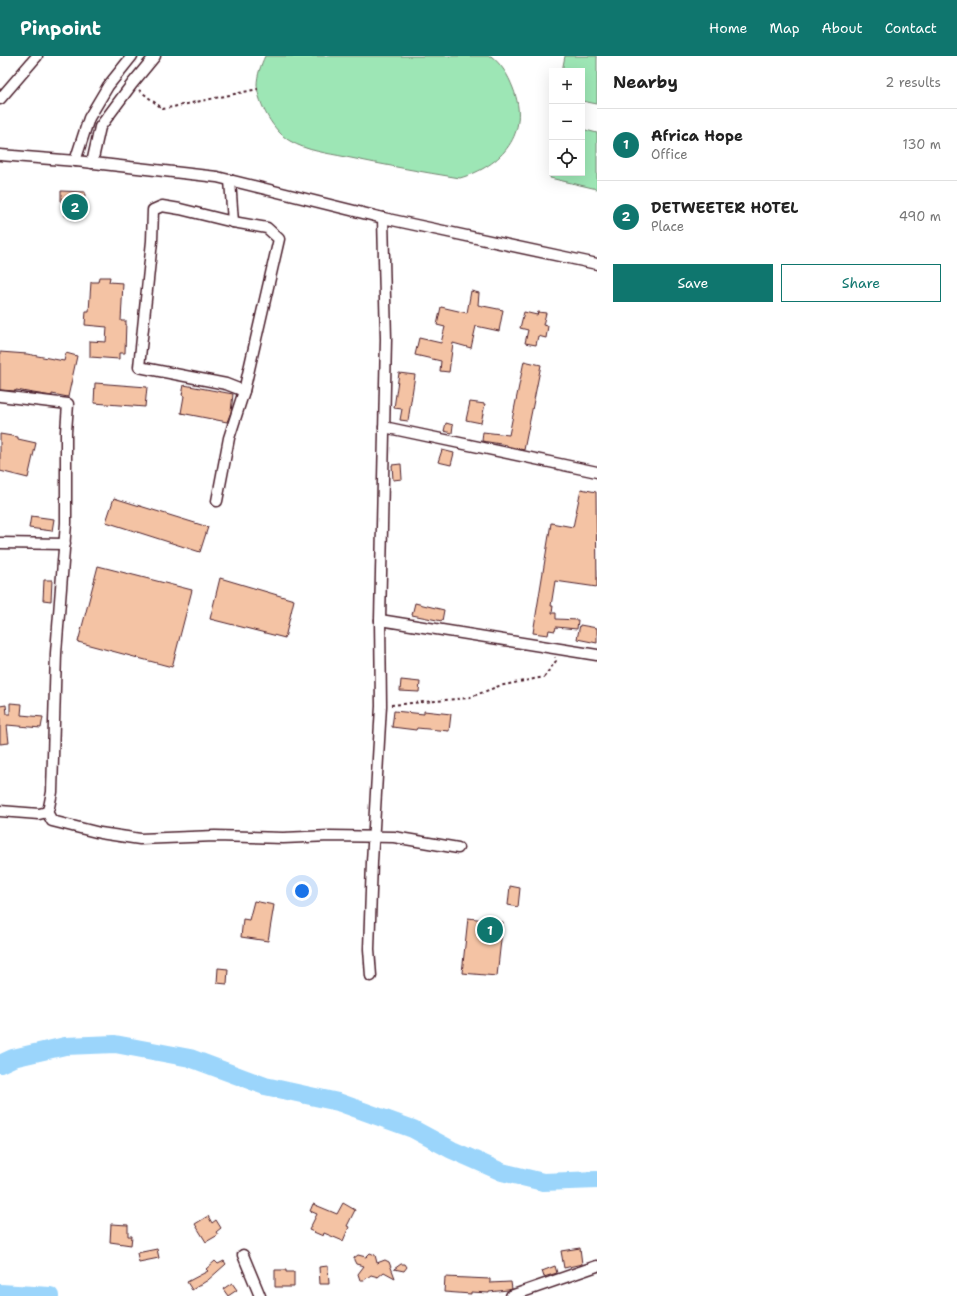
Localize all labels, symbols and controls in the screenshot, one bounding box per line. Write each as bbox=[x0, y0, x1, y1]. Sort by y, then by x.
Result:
text: Pinpoint bbox=[20, 16, 101, 41]
text: Home bbox=[709, 19, 748, 37]
text: Map bbox=[770, 19, 800, 37]
text: About bbox=[822, 19, 863, 37]
text: Contact bbox=[885, 19, 937, 37]
map controls bbox=[549, 68, 585, 176]
button: + bbox=[549, 68, 585, 104]
text: Nearby bbox=[613, 71, 678, 93]
text: 2 results bbox=[885, 74, 941, 91]
button: − bbox=[549, 104, 585, 140]
text: Africa Hope bbox=[651, 126, 743, 146]
text: 1 bbox=[623, 136, 629, 153]
text: 130 m bbox=[903, 136, 941, 153]
button: locate bbox=[549, 140, 585, 176]
text: Office bbox=[651, 146, 688, 163]
pin: 2 bbox=[62, 192, 88, 222]
text: DETWEETER HOTEL bbox=[651, 198, 798, 218]
text: 2 bbox=[621, 208, 631, 225]
text: 490 m bbox=[899, 208, 941, 225]
text: Place bbox=[651, 218, 684, 235]
button: Save bbox=[613, 264, 773, 302]
button: Share bbox=[781, 264, 941, 302]
your location bbox=[292, 881, 312, 901]
pin: 1 bbox=[477, 915, 503, 945]

